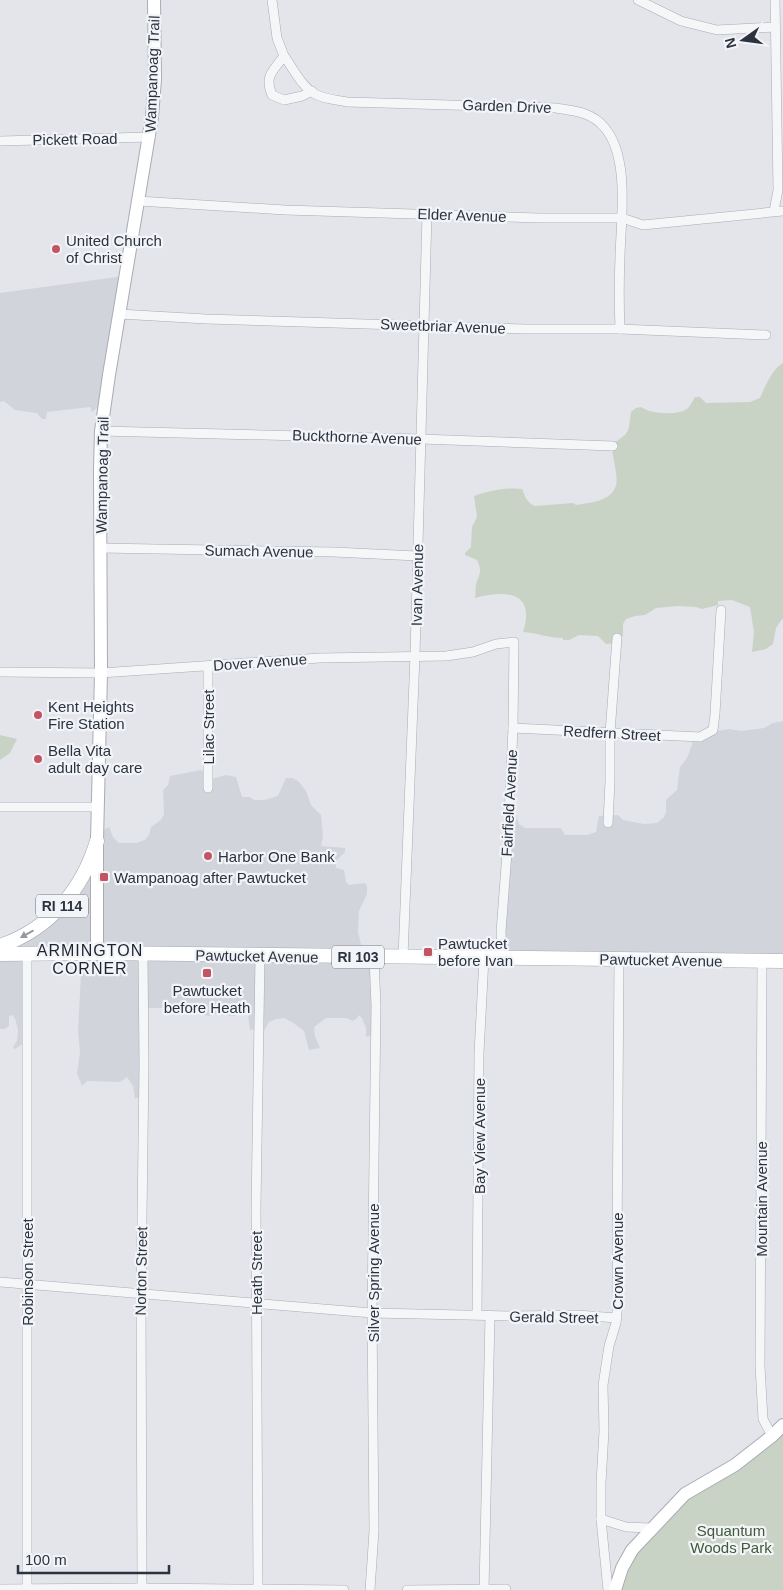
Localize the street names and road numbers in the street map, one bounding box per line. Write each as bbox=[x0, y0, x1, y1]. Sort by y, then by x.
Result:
street label: Wampanoag Trail bbox=[141, 15, 163, 133]
street label: Garden Drive bbox=[462, 96, 552, 116]
street label: Pickett Road bbox=[32, 130, 118, 148]
street label: Elder Avenue bbox=[417, 205, 507, 225]
street label: Sweetbriar Avenue bbox=[380, 315, 506, 337]
street label: Wampanoag Trail bbox=[92, 416, 112, 534]
street label: Buckthorne Avenue bbox=[292, 426, 422, 448]
street label: Sumach Avenue bbox=[204, 542, 314, 560]
street label: Ivan Avenue bbox=[408, 544, 426, 626]
street label: Dover Avenue bbox=[213, 650, 307, 674]
street label: Lilac Street bbox=[200, 689, 217, 765]
street label: Redfern Street bbox=[563, 722, 662, 744]
street label: Fairfield Avenue bbox=[498, 749, 520, 857]
road number: RI 114 bbox=[36, 894, 88, 918]
street label: Pawtucket Avenue bbox=[195, 946, 319, 966]
road number: RI 103 bbox=[332, 946, 384, 969]
street label: Pawtucket Avenue bbox=[599, 950, 723, 970]
street label: Bay View Avenue bbox=[471, 1078, 488, 1194]
street label: Mountain Avenue bbox=[753, 1141, 770, 1257]
street label: Silver Spring Avenue bbox=[365, 1204, 382, 1342]
street label: Crown Avenue bbox=[609, 1212, 626, 1310]
street label: Robinson Street bbox=[19, 1217, 36, 1326]
street label: Norton Street bbox=[132, 1225, 150, 1316]
street label: Heath Street bbox=[248, 1230, 265, 1315]
street label: Gerald Street bbox=[509, 1308, 600, 1326]

